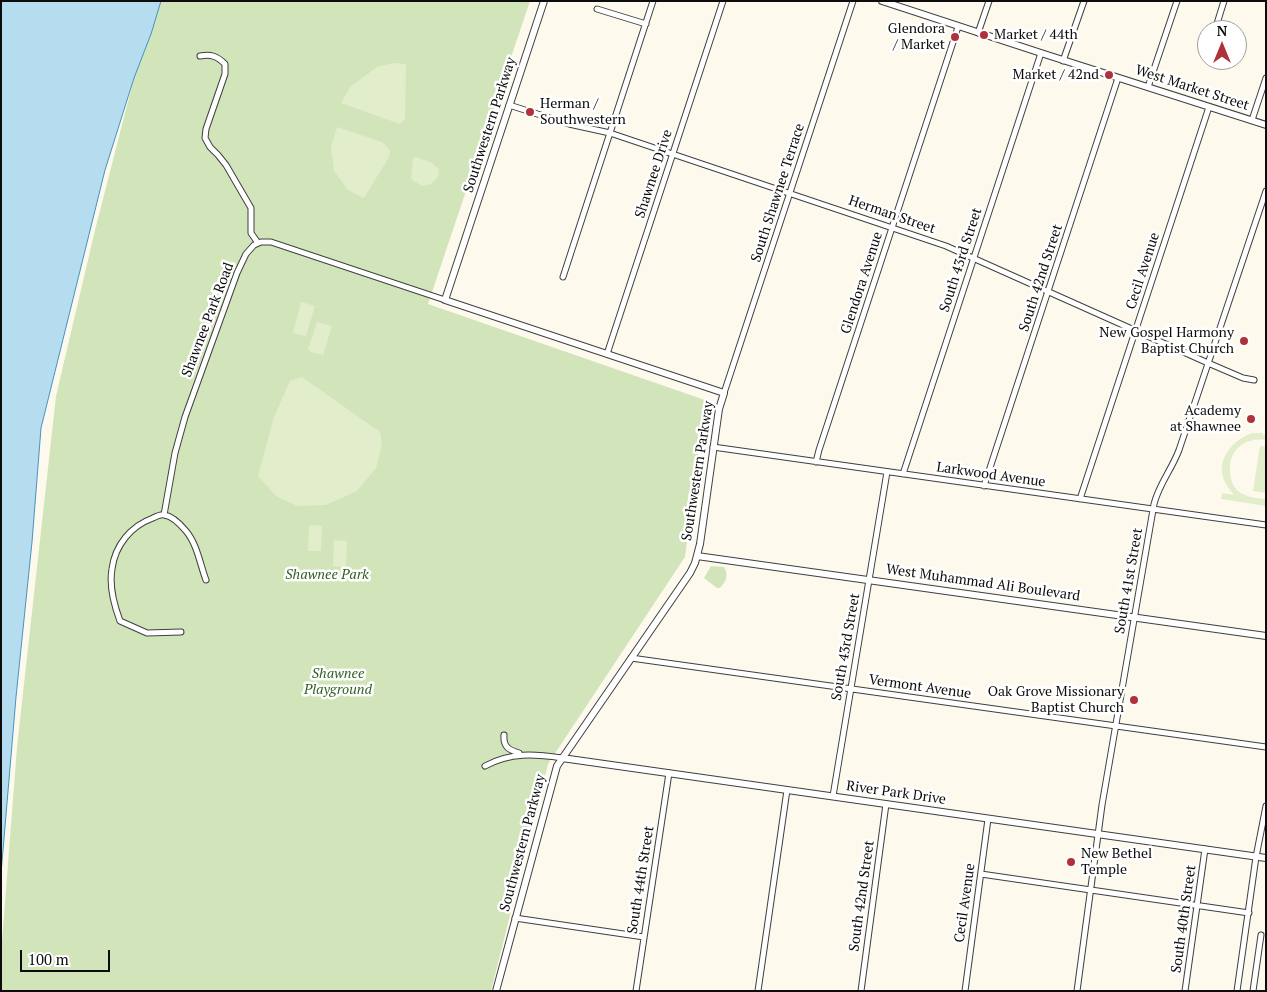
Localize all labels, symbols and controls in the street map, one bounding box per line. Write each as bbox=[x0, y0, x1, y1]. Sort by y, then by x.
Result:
north arrow bbox=[1197, 20, 1247, 70]
place label: Glendora / Market bbox=[888, 21, 945, 54]
text: N bbox=[1217, 21, 1227, 40]
place label: Market / 44th bbox=[994, 27, 1078, 43]
marker: Market / 44th bbox=[978, 29, 990, 41]
marker: Glendora / Market bbox=[949, 31, 961, 43]
street label: Southwestern Parkway bbox=[460, 55, 520, 195]
street label: West Market Street bbox=[1133, 62, 1251, 114]
place label: Market / 42nd bbox=[1012, 67, 1099, 83]
marker: Market / 42nd bbox=[1103, 69, 1115, 81]
place label: Herman / Southwestern bbox=[540, 96, 626, 128]
marker: Herman / Southwestern bbox=[524, 106, 536, 118]
street label: South Shawnee Terrace bbox=[748, 122, 808, 264]
street label: Shawnee Drive bbox=[632, 128, 676, 220]
street label: Herman Street bbox=[846, 192, 938, 238]
street label: South 43rd Street bbox=[936, 206, 986, 314]
street label: South 42nd Street bbox=[1016, 222, 1066, 334]
street label: Glendora Avenue bbox=[838, 230, 886, 336]
street label: Cecil Avenue bbox=[1123, 230, 1163, 312]
street label: Shawnee Park Road bbox=[178, 260, 238, 380]
place label: New Gospel Harmony Baptist Church bbox=[1099, 325, 1234, 358]
marker: New Gospel Harmony Baptist Church bbox=[1238, 335, 1250, 347]
street label: Southwestern Parkway bbox=[679, 400, 717, 542]
place label: Academy at Shawnee bbox=[1170, 403, 1241, 436]
marker: Academy at Shawnee bbox=[1245, 413, 1257, 425]
street label: Larkwood Avenue bbox=[935, 459, 1047, 491]
street label: South 41st Street bbox=[1111, 527, 1147, 635]
street label: West Muhammad Ali Boulevard bbox=[885, 561, 1081, 605]
park label: Shawnee Park bbox=[285, 567, 369, 583]
street label: South 43rd Street bbox=[828, 592, 864, 702]
park label: Shawnee Playground bbox=[304, 666, 372, 699]
street label: Vermont Avenue bbox=[868, 671, 972, 703]
place label: Oak Grove Missionary Baptist Church bbox=[988, 684, 1124, 716]
marker: Oak Grove Missionary Baptist Church bbox=[1128, 694, 1140, 706]
street label: Southwestern Parkway bbox=[497, 773, 549, 913]
street label: River Park Drive bbox=[845, 778, 947, 808]
street label: South 44th Street bbox=[624, 825, 658, 935]
street label: South 42nd Street bbox=[846, 839, 878, 953]
place label: New Bethel Temple bbox=[1081, 846, 1152, 879]
marker: New Bethel Temple bbox=[1065, 856, 1077, 868]
street label: Cecil Avenue bbox=[951, 862, 979, 944]
street label: South 40th Street bbox=[1168, 864, 1200, 974]
scale bar bbox=[22, 940, 112, 972]
text: 100 m bbox=[28, 949, 69, 969]

